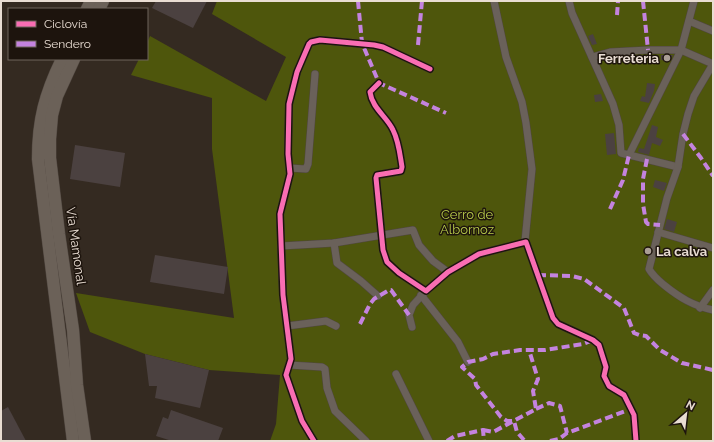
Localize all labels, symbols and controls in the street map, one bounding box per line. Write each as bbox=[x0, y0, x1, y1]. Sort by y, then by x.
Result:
legend bbox=[8, 8, 148, 60]
text: Ciclovía bbox=[44, 17, 87, 31]
text: Sendero bbox=[44, 37, 91, 51]
place label: Ferreteria bbox=[598, 51, 660, 66]
marker: Ferreteria bbox=[662, 53, 672, 63]
street label: Vía Mamonal bbox=[63, 206, 89, 286]
park label: Cerro de Albornoz bbox=[440, 207, 494, 237]
place label: La calva bbox=[656, 244, 708, 259]
marker: La calva bbox=[643, 246, 653, 256]
north arrow bbox=[666, 394, 706, 434]
text: N bbox=[684, 398, 697, 413]

